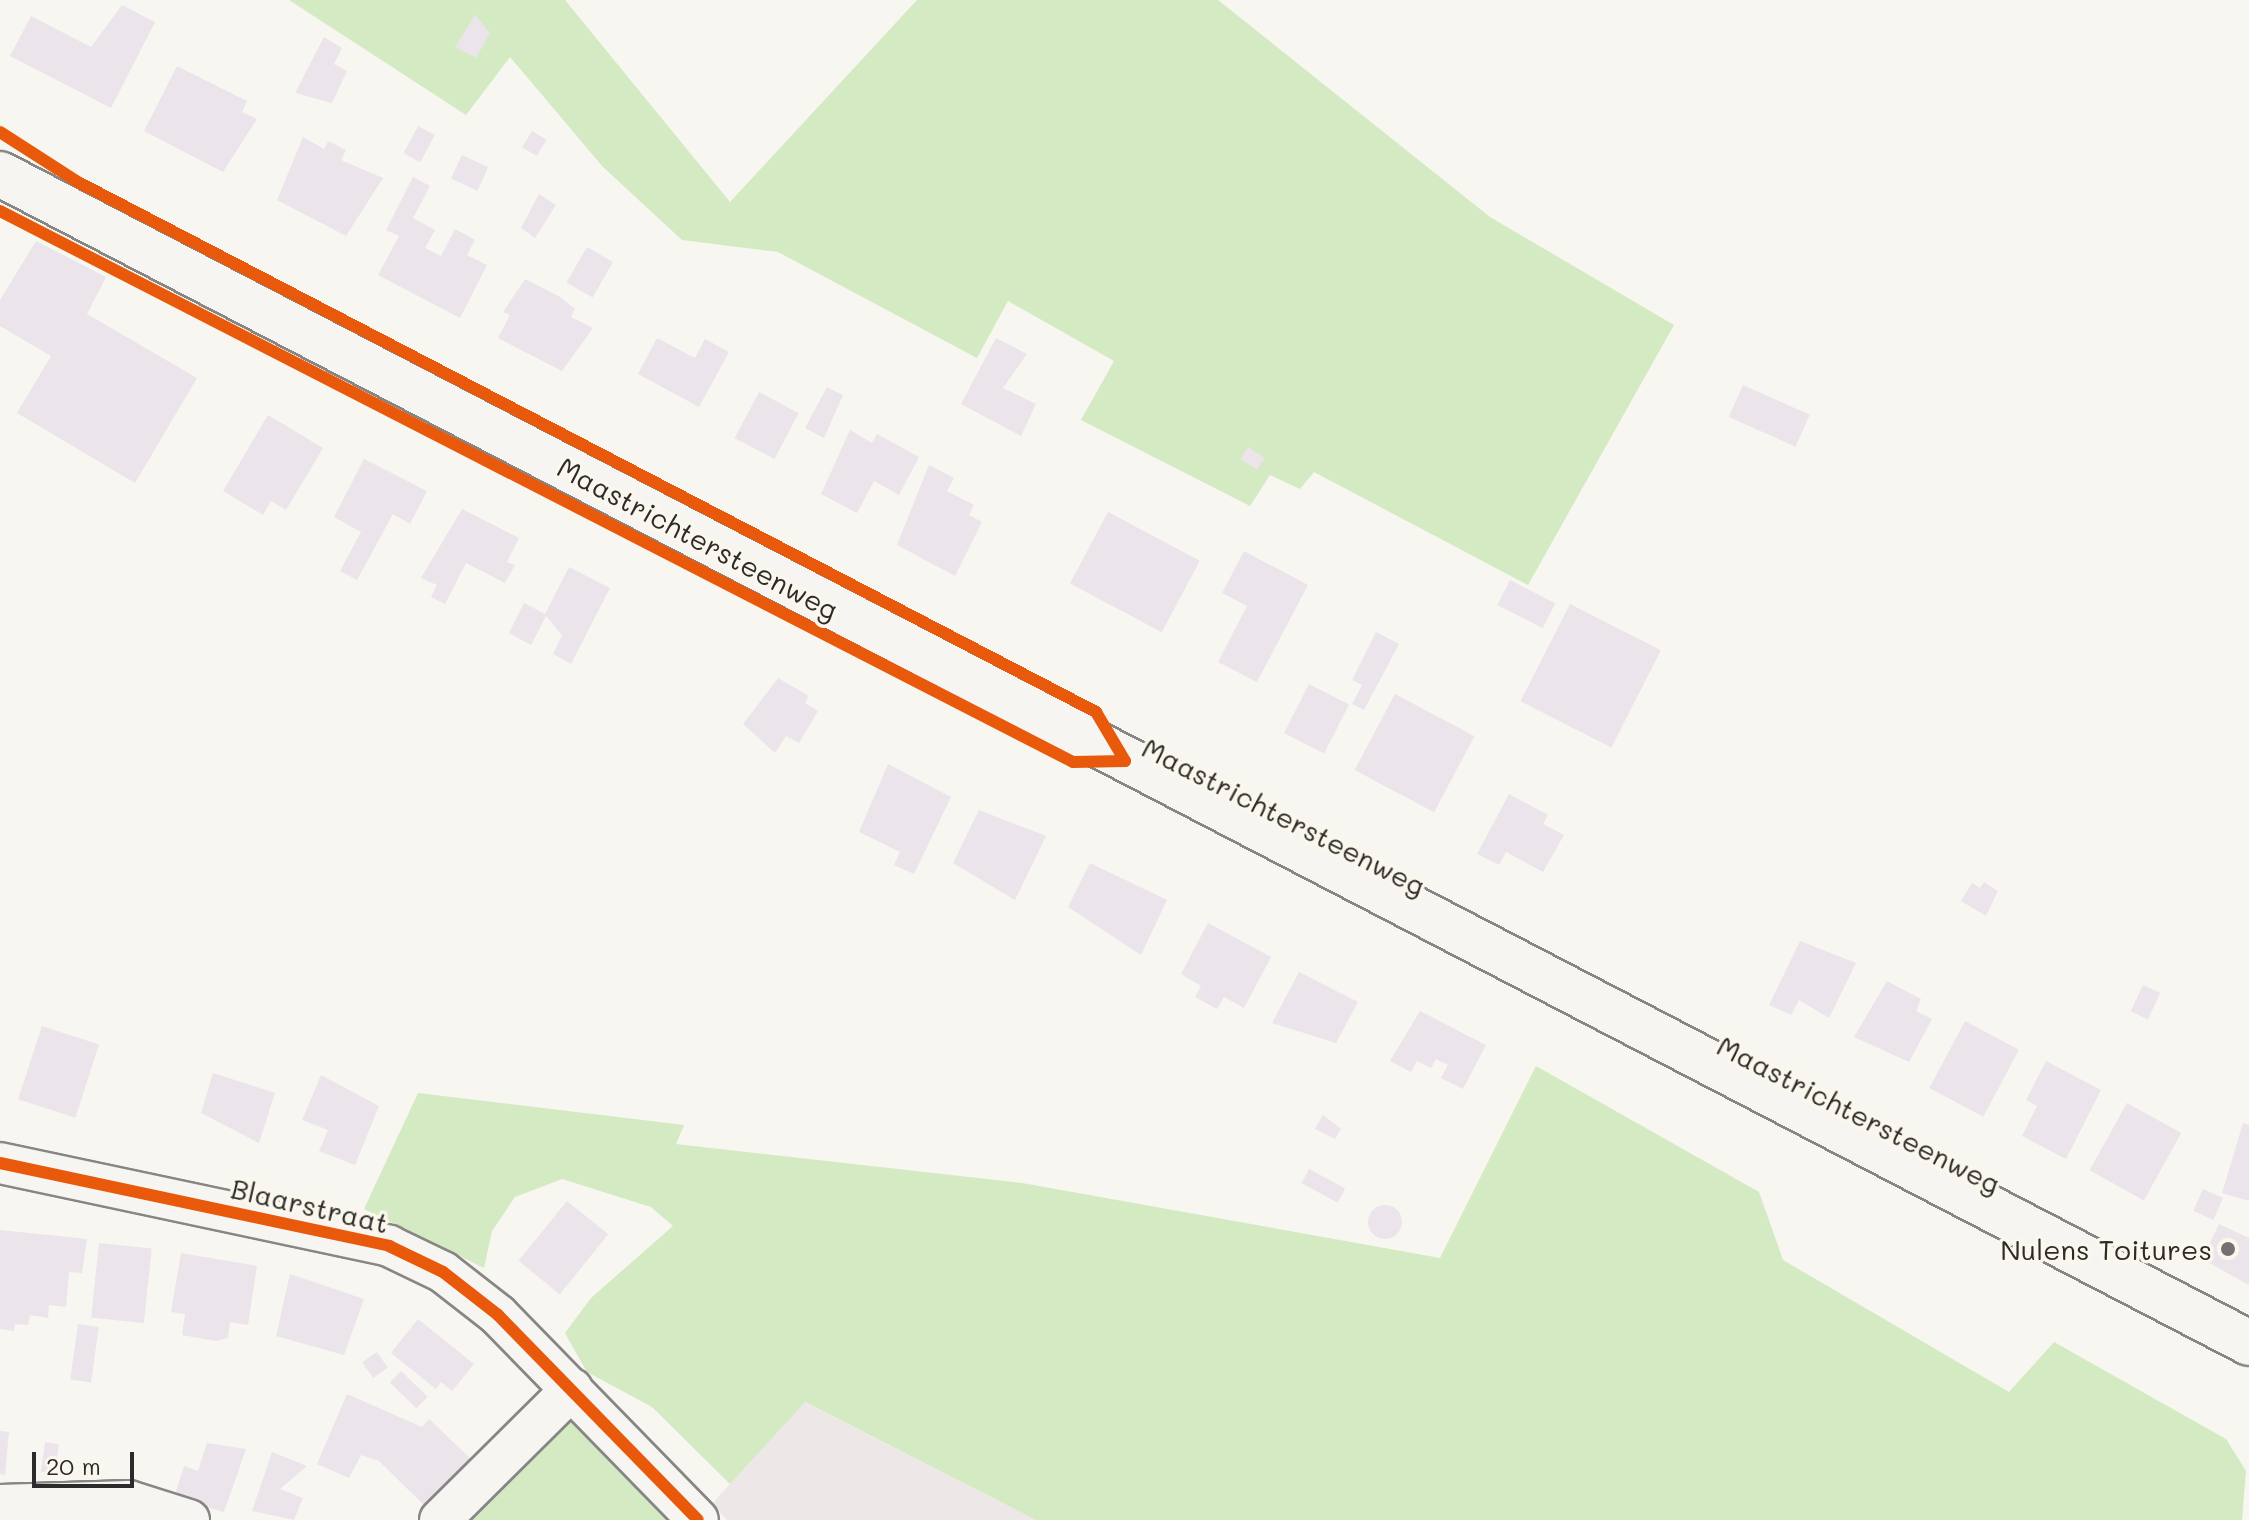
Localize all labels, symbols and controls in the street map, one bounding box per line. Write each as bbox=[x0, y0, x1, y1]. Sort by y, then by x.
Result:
street label: Maastrichtersteenweg bbox=[552, 450, 844, 626]
street label: Maastrichtersteenweg bbox=[1137, 730, 1431, 902]
street label: Maastrichtersteenweg bbox=[1712, 1028, 2006, 1200]
street label: Blaarstraat bbox=[228, 1171, 392, 1239]
place label: Nulens Toitures bbox=[2000, 1232, 2212, 1266]
marker: Nulens Toitures bbox=[2219, 1240, 2237, 1258]
scale bar bbox=[36, 1436, 138, 1486]
text: 20 m bbox=[46, 1450, 101, 1481]

